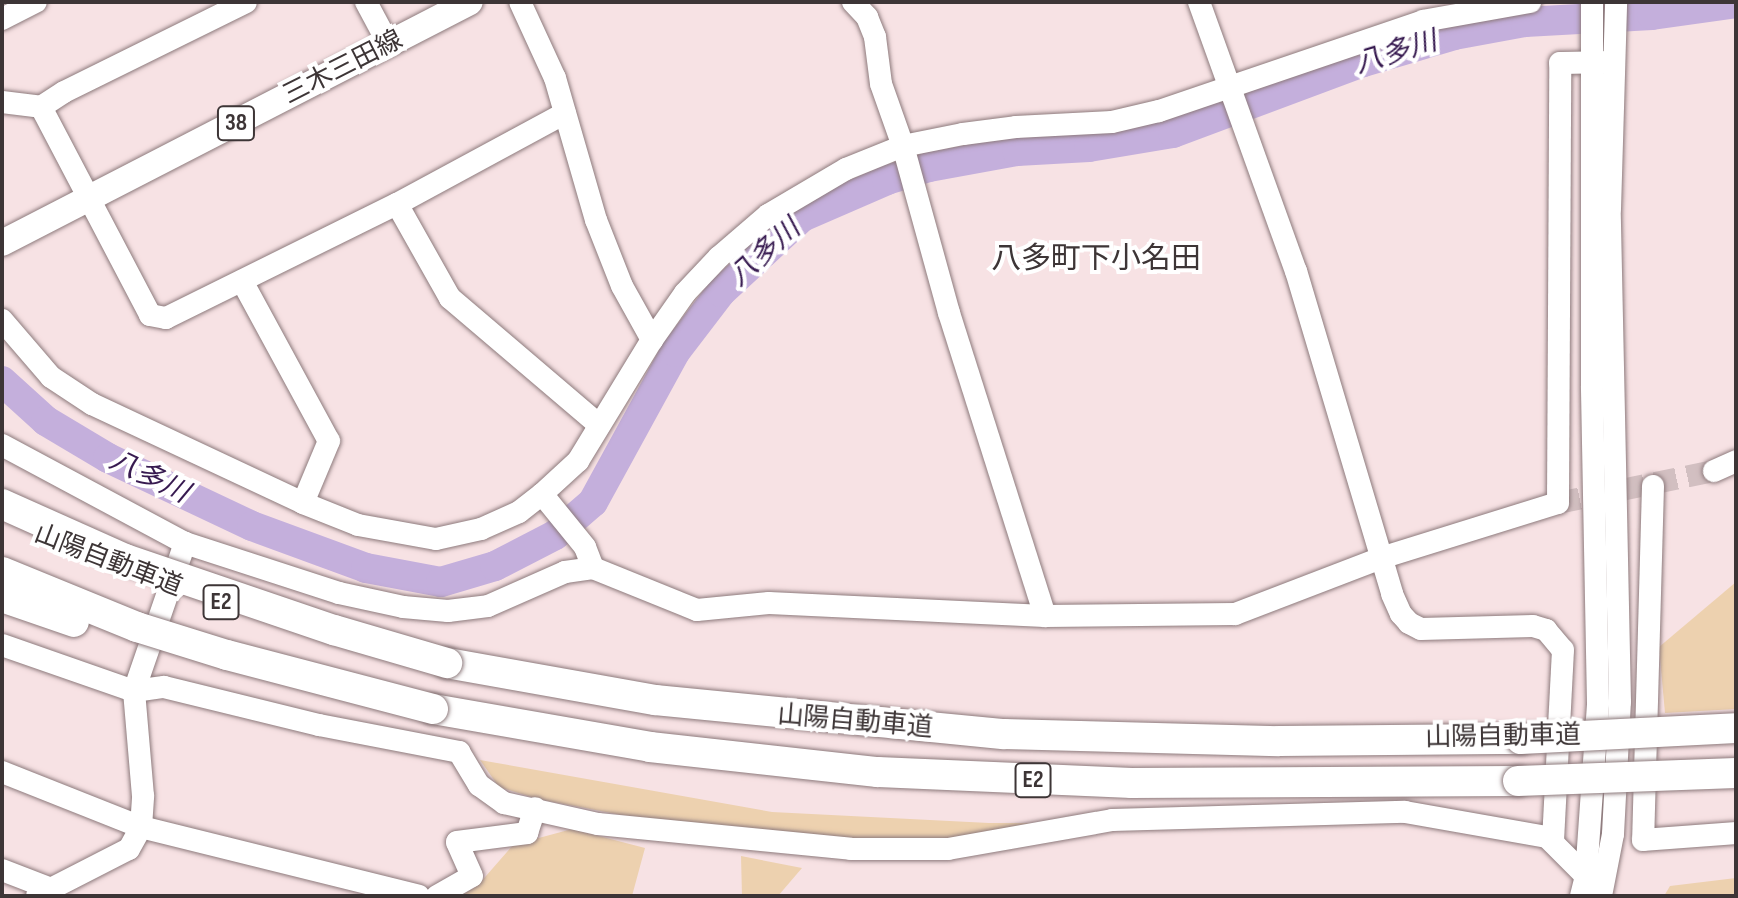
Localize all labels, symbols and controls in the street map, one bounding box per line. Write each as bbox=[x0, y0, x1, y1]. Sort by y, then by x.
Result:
street label: 三木三田線 bbox=[278, 25, 408, 111]
water label: 八多川 bbox=[1351, 25, 1441, 81]
road number: 38 bbox=[216, 103, 256, 143]
water label: 八多川 bbox=[723, 212, 807, 294]
district label: 八多町下小名田 bbox=[991, 241, 1201, 277]
water label: 八多川 bbox=[104, 443, 194, 511]
street label: 山陽自動車道 bbox=[30, 518, 186, 604]
road number: E2 bbox=[201, 582, 241, 622]
street label: 山陽自動車道 bbox=[776, 700, 934, 744]
street label: 山陽自動車道 bbox=[1425, 720, 1581, 754]
road number: E2 bbox=[1013, 760, 1053, 800]

